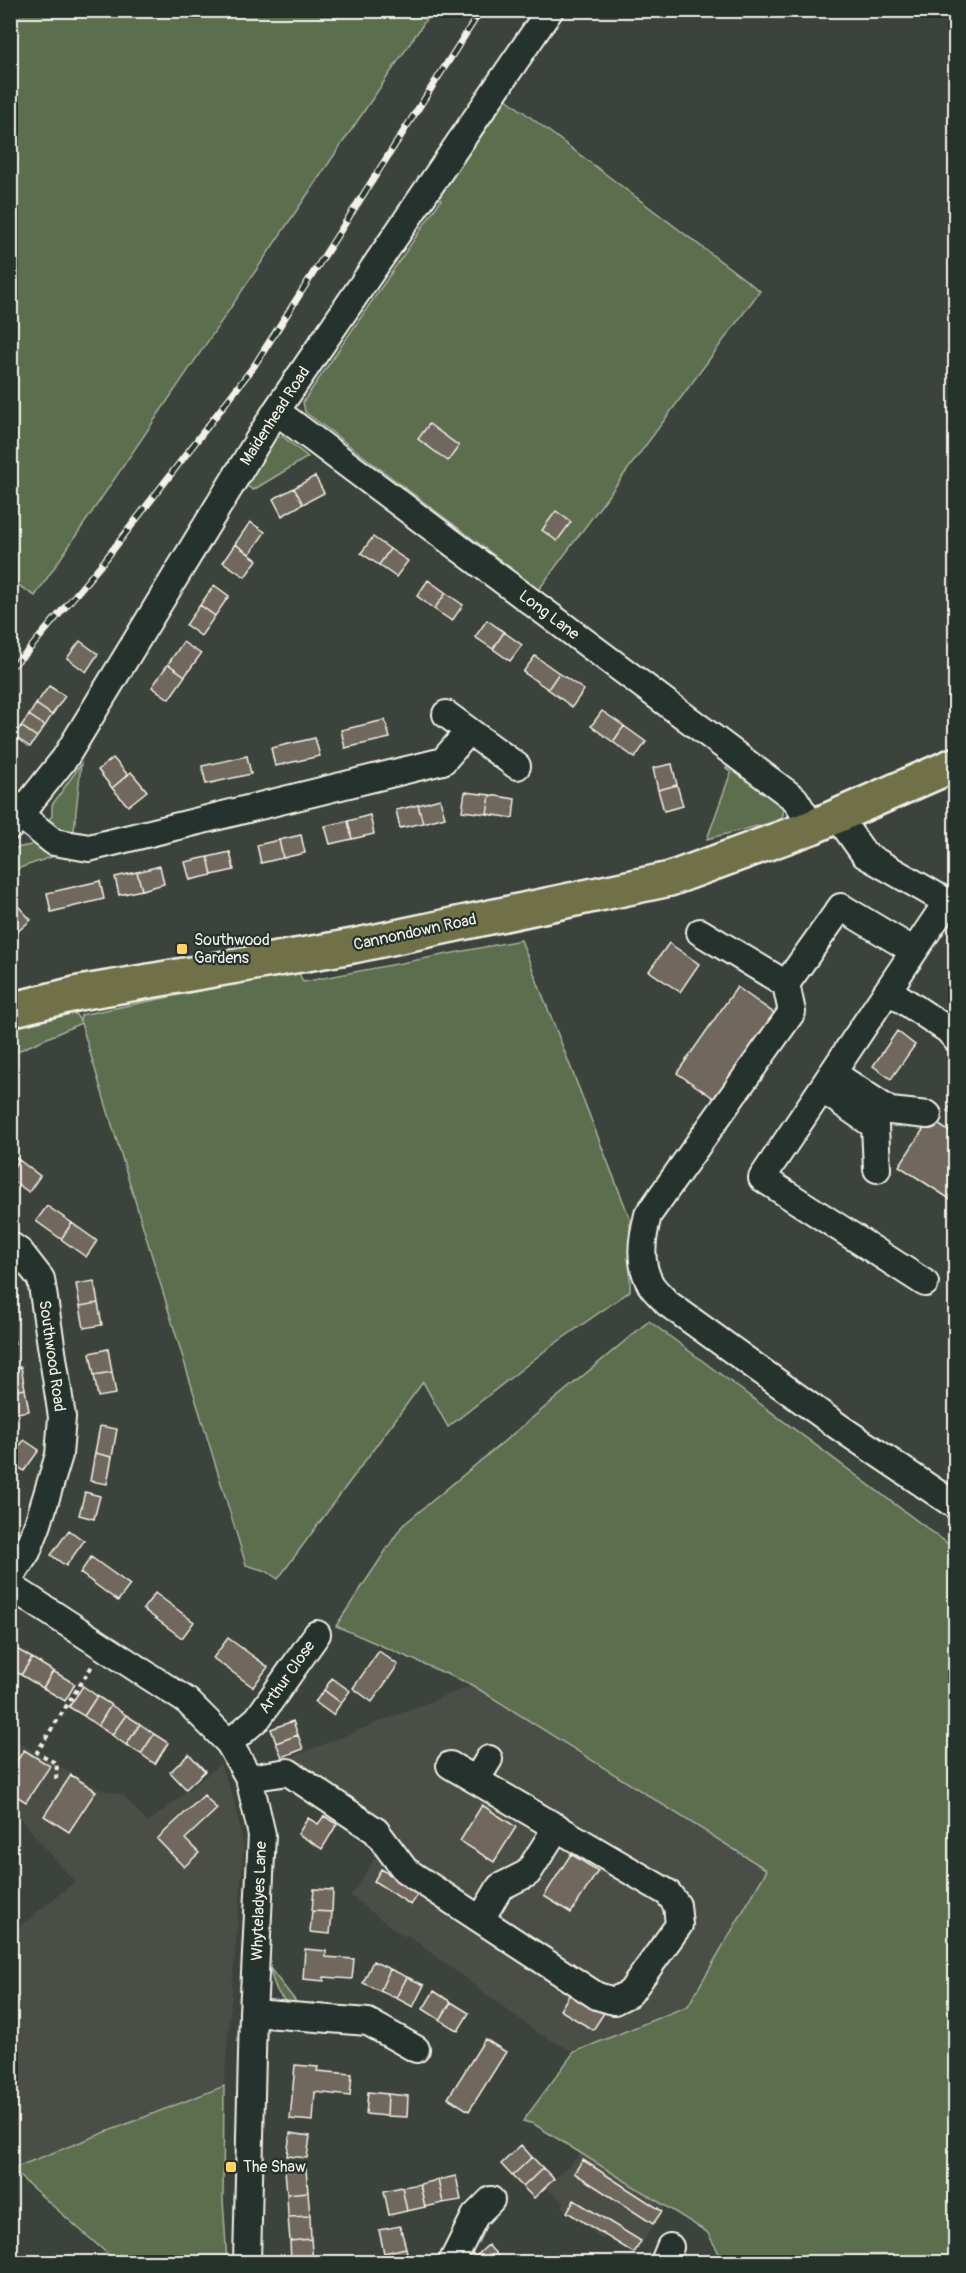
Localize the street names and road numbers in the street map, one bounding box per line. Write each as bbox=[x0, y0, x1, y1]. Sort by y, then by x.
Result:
street label: Maidenhead Road bbox=[236, 363, 314, 469]
street label: Long Lane bbox=[515, 586, 583, 644]
street label: Cannondown Road bbox=[352, 909, 478, 955]
street label: Southwood Road bbox=[34, 1299, 70, 1413]
street label: Arthur Close bbox=[255, 1637, 320, 1717]
street label: Whyteladyes Lane bbox=[247, 1841, 271, 1961]

